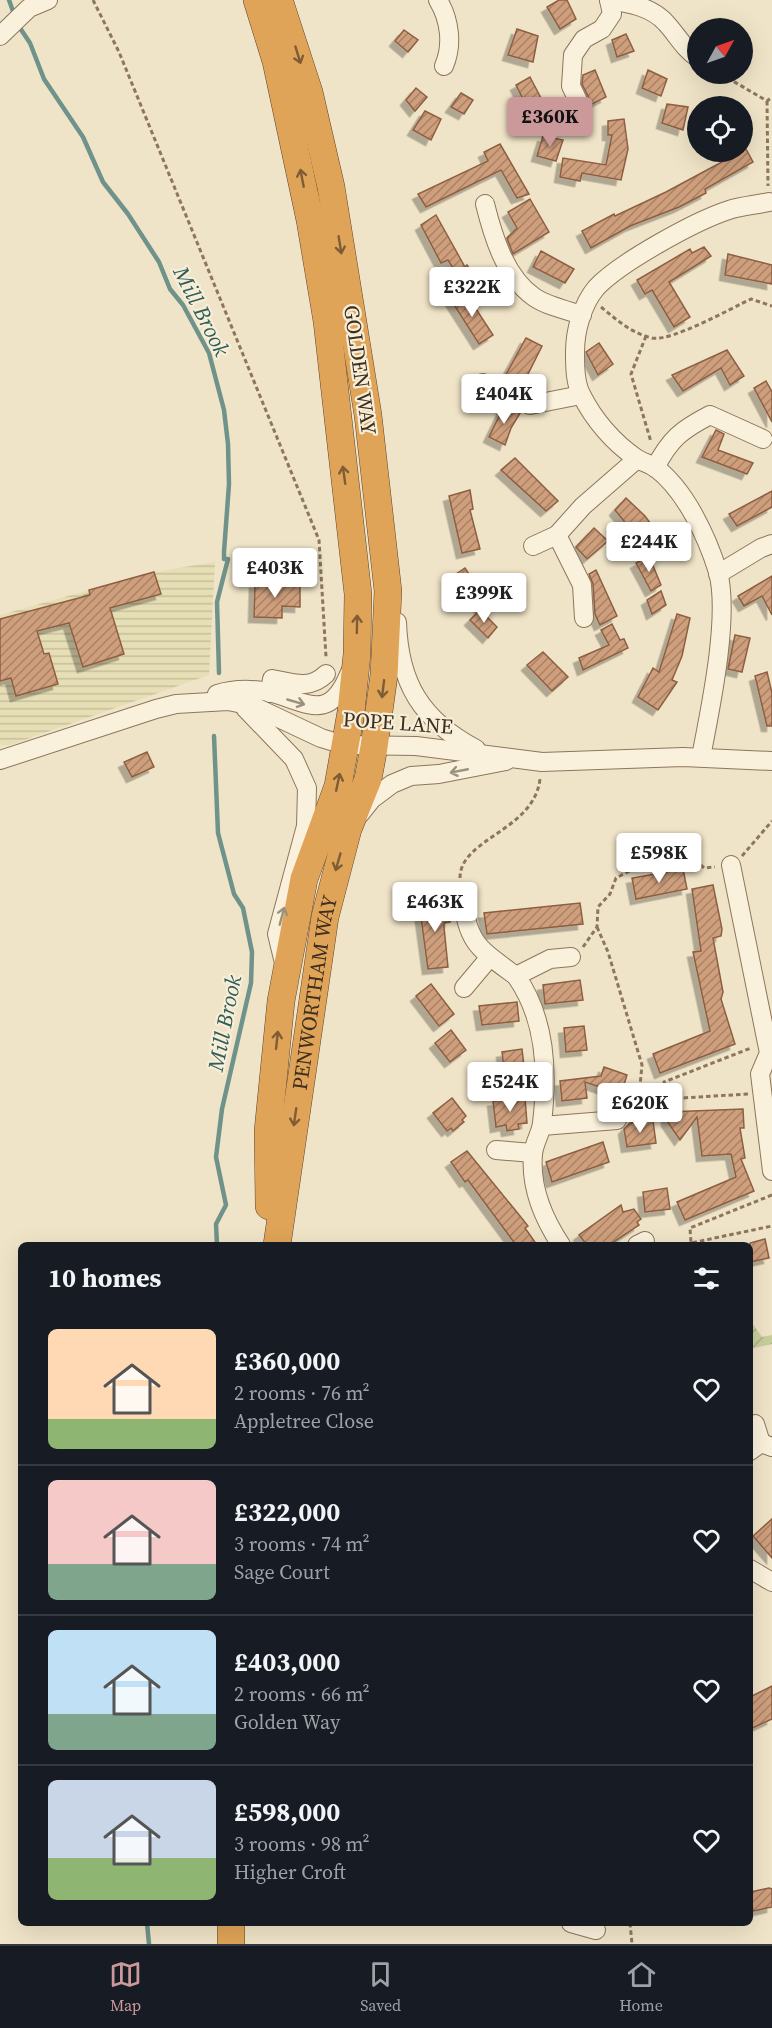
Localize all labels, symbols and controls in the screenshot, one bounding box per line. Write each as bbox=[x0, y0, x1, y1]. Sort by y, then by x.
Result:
north arrow bbox=[687, 18, 753, 84]
map controls bbox=[687, 18, 753, 162]
one-way arrow bbox=[293, 45, 304, 64]
button: locate bbox=[687, 96, 753, 162]
pin: £360K bbox=[508, 97, 592, 148]
text: £360K bbox=[521, 102, 579, 130]
one-way arrow bbox=[296, 169, 307, 188]
one-way arrow bbox=[335, 235, 346, 255]
water label: Mill Brook bbox=[166, 260, 238, 362]
pin: £322K bbox=[430, 267, 514, 318]
text: £322K bbox=[443, 272, 501, 300]
street label: GOLDEN WAY bbox=[337, 303, 384, 437]
pin: £404K bbox=[462, 374, 546, 425]
text: £404K bbox=[475, 379, 533, 407]
one-way arrow bbox=[339, 465, 350, 485]
pin: £244K bbox=[607, 522, 691, 573]
text: £244K bbox=[620, 527, 678, 555]
pin: £403K bbox=[233, 548, 317, 599]
text: £403K bbox=[246, 553, 304, 581]
pin: £399K bbox=[442, 573, 526, 624]
text: £399K bbox=[455, 578, 513, 606]
one-way arrow bbox=[352, 615, 363, 635]
one-way arrow bbox=[377, 678, 388, 698]
one-way arrow bbox=[286, 697, 305, 708]
street label: POPE LANE bbox=[342, 704, 454, 741]
one-way arrow bbox=[450, 766, 469, 777]
one-way arrow bbox=[332, 773, 344, 792]
pin: £598K bbox=[617, 833, 701, 884]
text: £598K bbox=[630, 838, 688, 866]
one-way arrow bbox=[332, 852, 343, 871]
pin: £463K bbox=[393, 882, 477, 933]
text: £463K bbox=[406, 887, 464, 915]
street label: PENWORTHAM WAY bbox=[285, 891, 344, 1092]
one-way arrow bbox=[277, 907, 289, 926]
water label: Mill Brook bbox=[200, 972, 248, 1075]
one-way arrow bbox=[272, 1030, 283, 1050]
pin: £524K bbox=[468, 1062, 552, 1113]
text: £524K bbox=[481, 1067, 539, 1095]
pin: £620K bbox=[598, 1083, 682, 1134]
text: £620K bbox=[611, 1088, 669, 1116]
one-way arrow bbox=[290, 1106, 301, 1126]
text: 10 homes bbox=[48, 1260, 161, 1296]
icon: filters bbox=[690, 1262, 723, 1295]
text: £360,000 bbox=[234, 1343, 340, 1379]
icon: home bbox=[96, 1353, 168, 1425]
icon: heart bbox=[690, 1373, 723, 1406]
text: 2 rooms · 76 m² bbox=[234, 1379, 370, 1407]
text: Appletree Close bbox=[234, 1407, 374, 1435]
text: £322,000 bbox=[234, 1494, 340, 1530]
icon: home bbox=[96, 1504, 168, 1576]
icon: heart bbox=[690, 1524, 723, 1557]
text: 3 rooms · 74 m² bbox=[234, 1530, 370, 1558]
text: Sage Court bbox=[234, 1558, 330, 1586]
text: £403,000 bbox=[234, 1644, 340, 1680]
icon: home bbox=[96, 1654, 168, 1726]
icon: heart bbox=[690, 1674, 723, 1707]
text: 2 rooms · 66 m² bbox=[234, 1680, 370, 1708]
text: Golden Way bbox=[234, 1708, 340, 1736]
text: £598,000 bbox=[234, 1794, 340, 1830]
icon: home bbox=[96, 1804, 168, 1876]
icon: heart bbox=[690, 1824, 723, 1857]
text: 3 rooms · 98 m² bbox=[234, 1830, 370, 1858]
text: Higher Croft bbox=[234, 1858, 346, 1886]
tab: Map bbox=[109, 1958, 142, 2016]
tab: Saved bbox=[360, 1958, 401, 2016]
tab: Home bbox=[619, 1958, 663, 2016]

